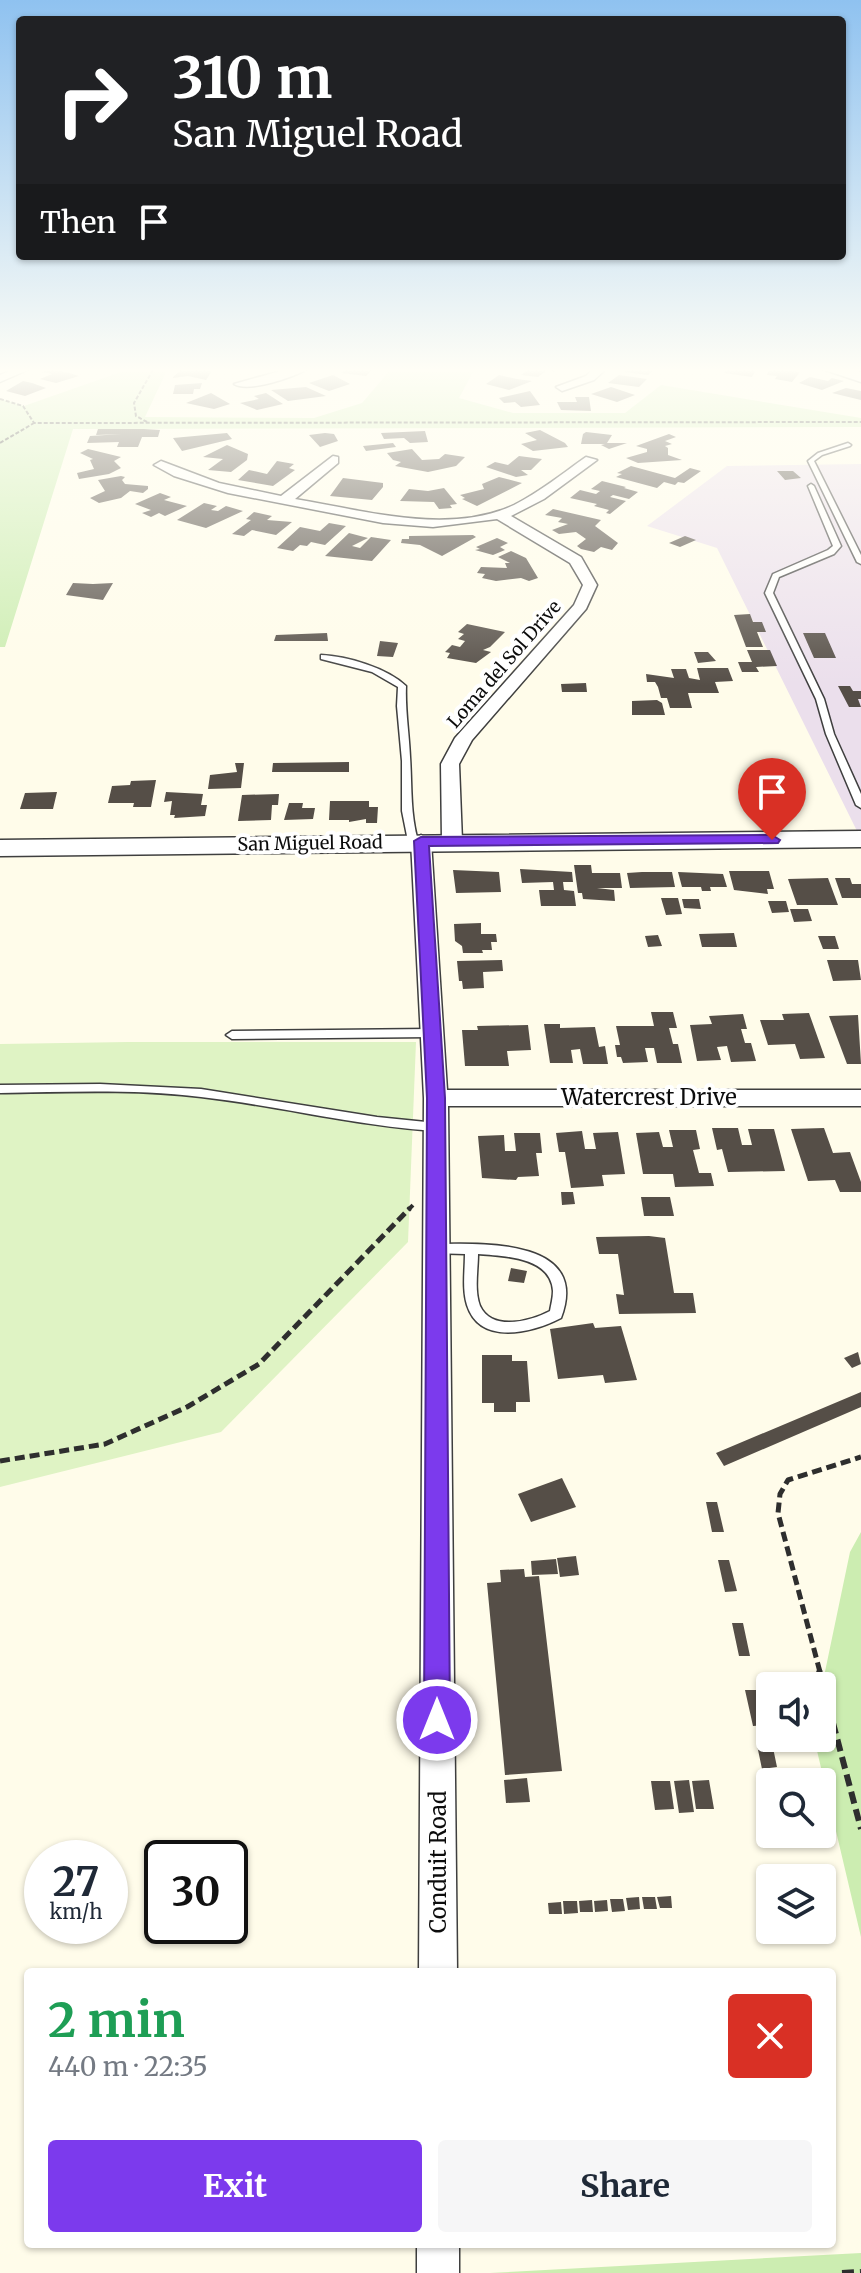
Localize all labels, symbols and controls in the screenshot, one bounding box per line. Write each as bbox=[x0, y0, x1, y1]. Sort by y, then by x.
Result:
text: 310 m bbox=[172, 43, 332, 113]
icon: right bbox=[40, 48, 144, 152]
text: San Miguel Road bbox=[172, 112, 463, 157]
icon: arrive bbox=[132, 200, 176, 244]
text: Then bbox=[40, 203, 116, 241]
street label: Loma del Sol Drive bbox=[442, 595, 566, 733]
pin bbox=[738, 758, 806, 840]
icon: arrive bbox=[750, 770, 794, 814]
street label: San Miguel Road bbox=[237, 830, 383, 856]
street label: Watercrest Drive bbox=[560, 1083, 737, 1111]
map controls bbox=[756, 1672, 836, 1944]
button: sound bbox=[756, 1672, 836, 1752]
position arrow bbox=[395, 1678, 479, 1762]
button: search bbox=[756, 1768, 836, 1848]
street label: Conduit Road bbox=[424, 1791, 452, 1933]
speed limit sign: 30 bbox=[144, 1840, 248, 1944]
text: 27 bbox=[53, 1857, 99, 1907]
button: layers bbox=[756, 1864, 836, 1944]
text: km/h bbox=[50, 1899, 102, 1924]
text: 2 min bbox=[48, 1990, 185, 2050]
button: close bbox=[728, 1994, 812, 2078]
text: 440 m · 22:35 bbox=[48, 2050, 208, 2083]
button: Exit bbox=[48, 2140, 422, 2232]
button: Share bbox=[438, 2140, 812, 2232]

